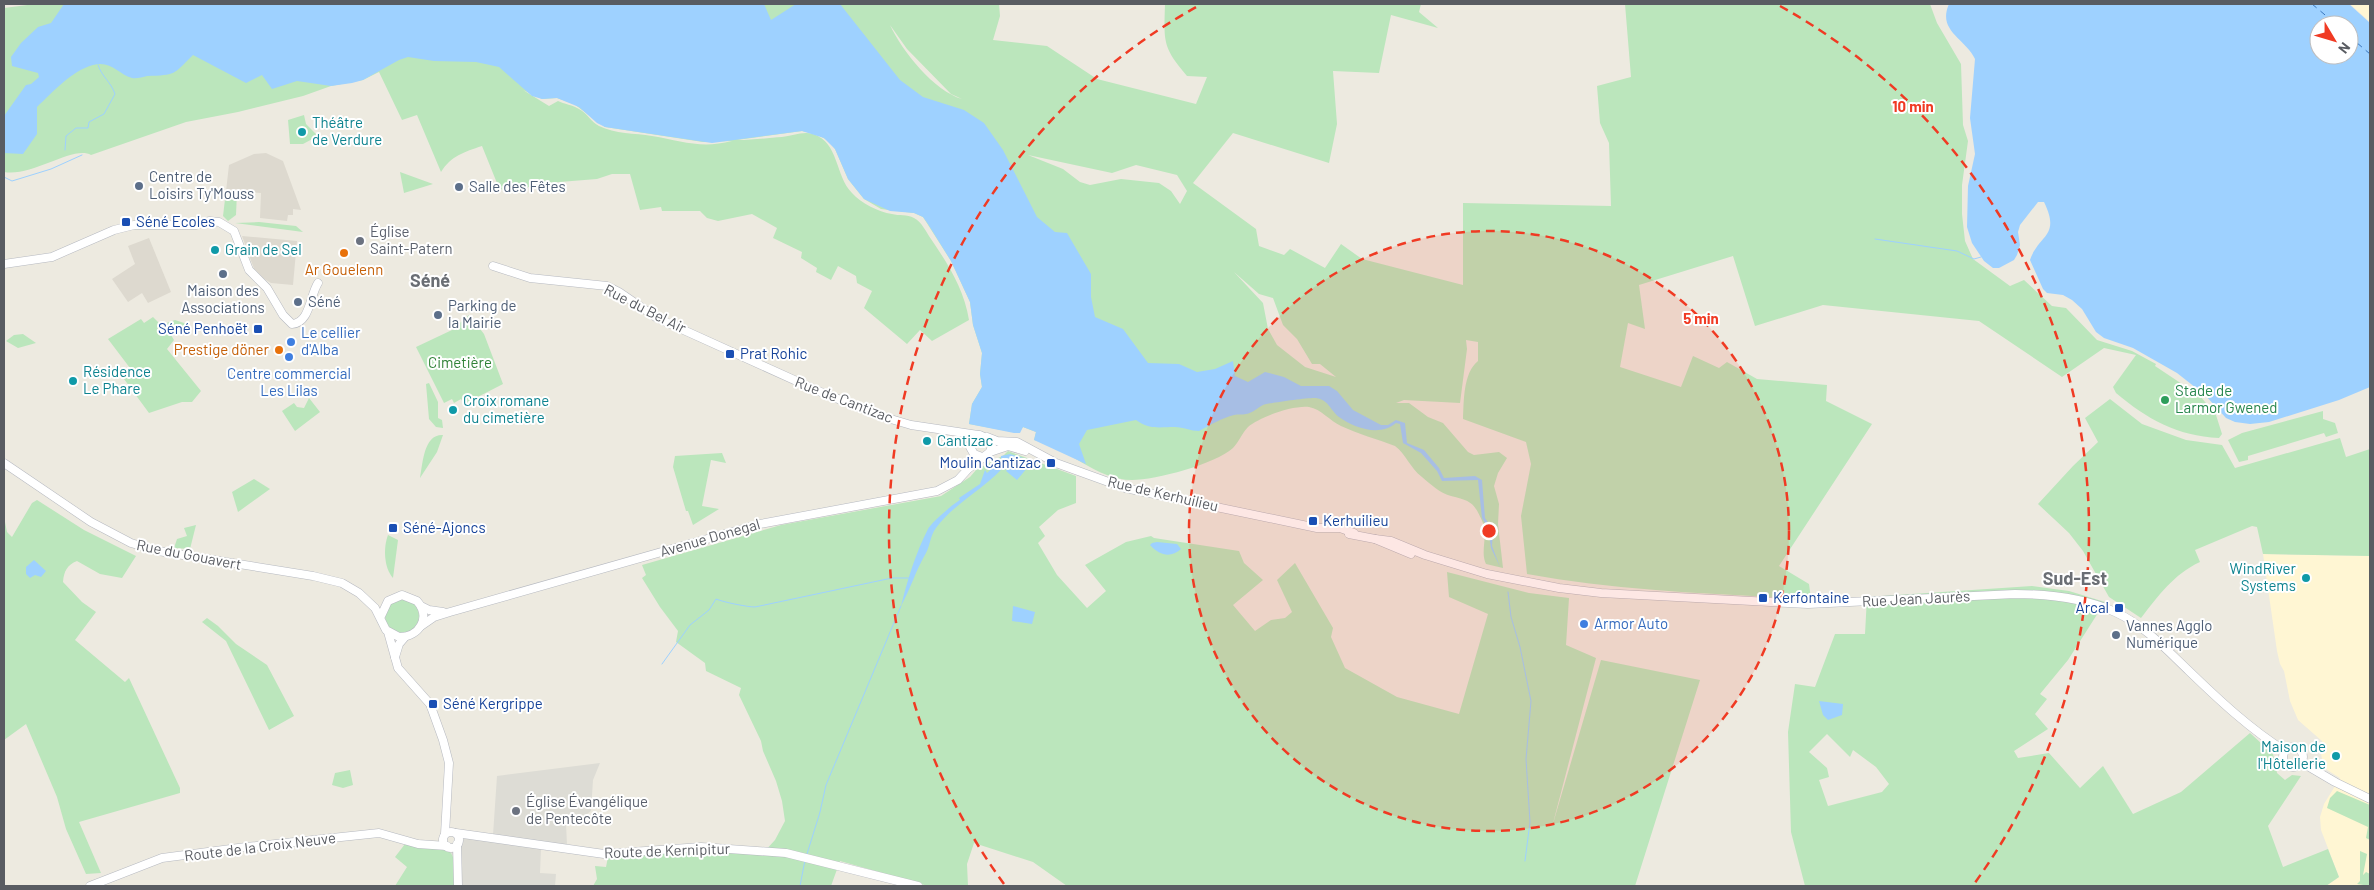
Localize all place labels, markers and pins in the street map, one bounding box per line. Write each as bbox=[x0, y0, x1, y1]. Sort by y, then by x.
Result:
place label: Théâtre de Verdure bbox=[312, 113, 382, 148]
marker: Théâtre de Verdure bbox=[296, 126, 308, 138]
place label: Centre de Loisirs Ty'Mouss bbox=[149, 167, 254, 202]
place label: Salle des Fêtes bbox=[469, 177, 566, 195]
marker: Centre de Loisirs Ty'Mouss bbox=[133, 180, 145, 192]
marker: Salle des Fêtes bbox=[453, 181, 465, 193]
place label: Séné Ecoles bbox=[136, 212, 215, 230]
marker: Séné Ecoles bbox=[120, 216, 132, 228]
place label: Église Saint-Patern bbox=[370, 222, 453, 257]
marker: Église Saint-Patern bbox=[354, 235, 366, 247]
place label: Grain de Sel bbox=[225, 240, 302, 258]
marker: Grain de Sel bbox=[209, 244, 221, 256]
marker: Ar Gouelenn bbox=[338, 247, 350, 259]
place label: Ar Gouelenn bbox=[305, 260, 383, 278]
marker: Maison des Associations bbox=[217, 268, 229, 280]
place label: Maison des Associations bbox=[181, 281, 265, 316]
place label: Séné bbox=[308, 292, 341, 310]
marker: Séné bbox=[292, 296, 304, 308]
place label: Parking de la Mairie bbox=[448, 296, 517, 331]
marker: Parking de la Mairie bbox=[432, 309, 444, 321]
place label: Séné Penhoët bbox=[158, 319, 248, 337]
marker: Séné Penhoët bbox=[252, 323, 264, 335]
place label: Le cellier d'Alba bbox=[301, 323, 361, 358]
marker: Le cellier d'Alba bbox=[285, 336, 297, 348]
place label: Prestige döner bbox=[174, 340, 270, 358]
marker: Prestige döner bbox=[273, 344, 285, 356]
place label: Prat Rohic bbox=[740, 344, 808, 362]
marker: Prat Rohic bbox=[724, 348, 736, 360]
marker: Centre commercial Les Lilas bbox=[283, 351, 295, 363]
place label: Résidence Le Phare bbox=[83, 362, 151, 397]
place label: Centre commercial Les Lilas bbox=[227, 364, 351, 399]
marker: Résidence Le Phare bbox=[67, 375, 79, 387]
place label: Stade de Larmor Gwened bbox=[2175, 381, 2278, 416]
place label: Croix romane du cimetière bbox=[463, 391, 549, 426]
marker: Stade de Larmor Gwened bbox=[2159, 394, 2171, 406]
marker: Croix romane du cimetière bbox=[447, 404, 459, 416]
place label: Cantizac bbox=[937, 431, 993, 449]
marker: Cantizac bbox=[921, 435, 933, 447]
place label: Moulin Cantizac bbox=[940, 453, 1041, 471]
marker: Moulin Cantizac bbox=[1045, 457, 1057, 469]
place label: Kerhuilieu bbox=[1323, 511, 1389, 529]
marker: Kerhuilieu bbox=[1307, 515, 1319, 527]
place label: Séné-Ajoncs bbox=[403, 518, 486, 536]
marker: Séné-Ajoncs bbox=[387, 522, 399, 534]
centre of rings bbox=[1480, 522, 1498, 540]
place label: WindRiver Systems bbox=[2230, 559, 2297, 594]
marker: WindRiver Systems bbox=[2300, 572, 2312, 584]
place label: Kerfontaine bbox=[1773, 588, 1849, 606]
marker: Kerfontaine bbox=[1757, 592, 1769, 604]
place label: Arcal bbox=[2076, 598, 2109, 616]
marker: Arcal bbox=[2113, 602, 2125, 614]
place label: Armor Auto bbox=[1594, 614, 1668, 632]
place label: Vannes Agglo Numérique bbox=[2126, 616, 2212, 651]
marker: Armor Auto bbox=[1578, 618, 1590, 630]
marker: Vannes Agglo Numérique bbox=[2110, 629, 2122, 641]
place label: Séné Kergrippe bbox=[443, 694, 543, 712]
marker: Séné Kergrippe bbox=[427, 698, 439, 710]
place label: Maison de l'Hôtellerie bbox=[2257, 737, 2326, 772]
marker: Maison de l'Hôtellerie bbox=[2330, 750, 2342, 762]
place label: Église Évangélique de Pentecôte bbox=[526, 792, 648, 827]
marker: Église Évangélique de Pentecôte bbox=[510, 805, 522, 817]

